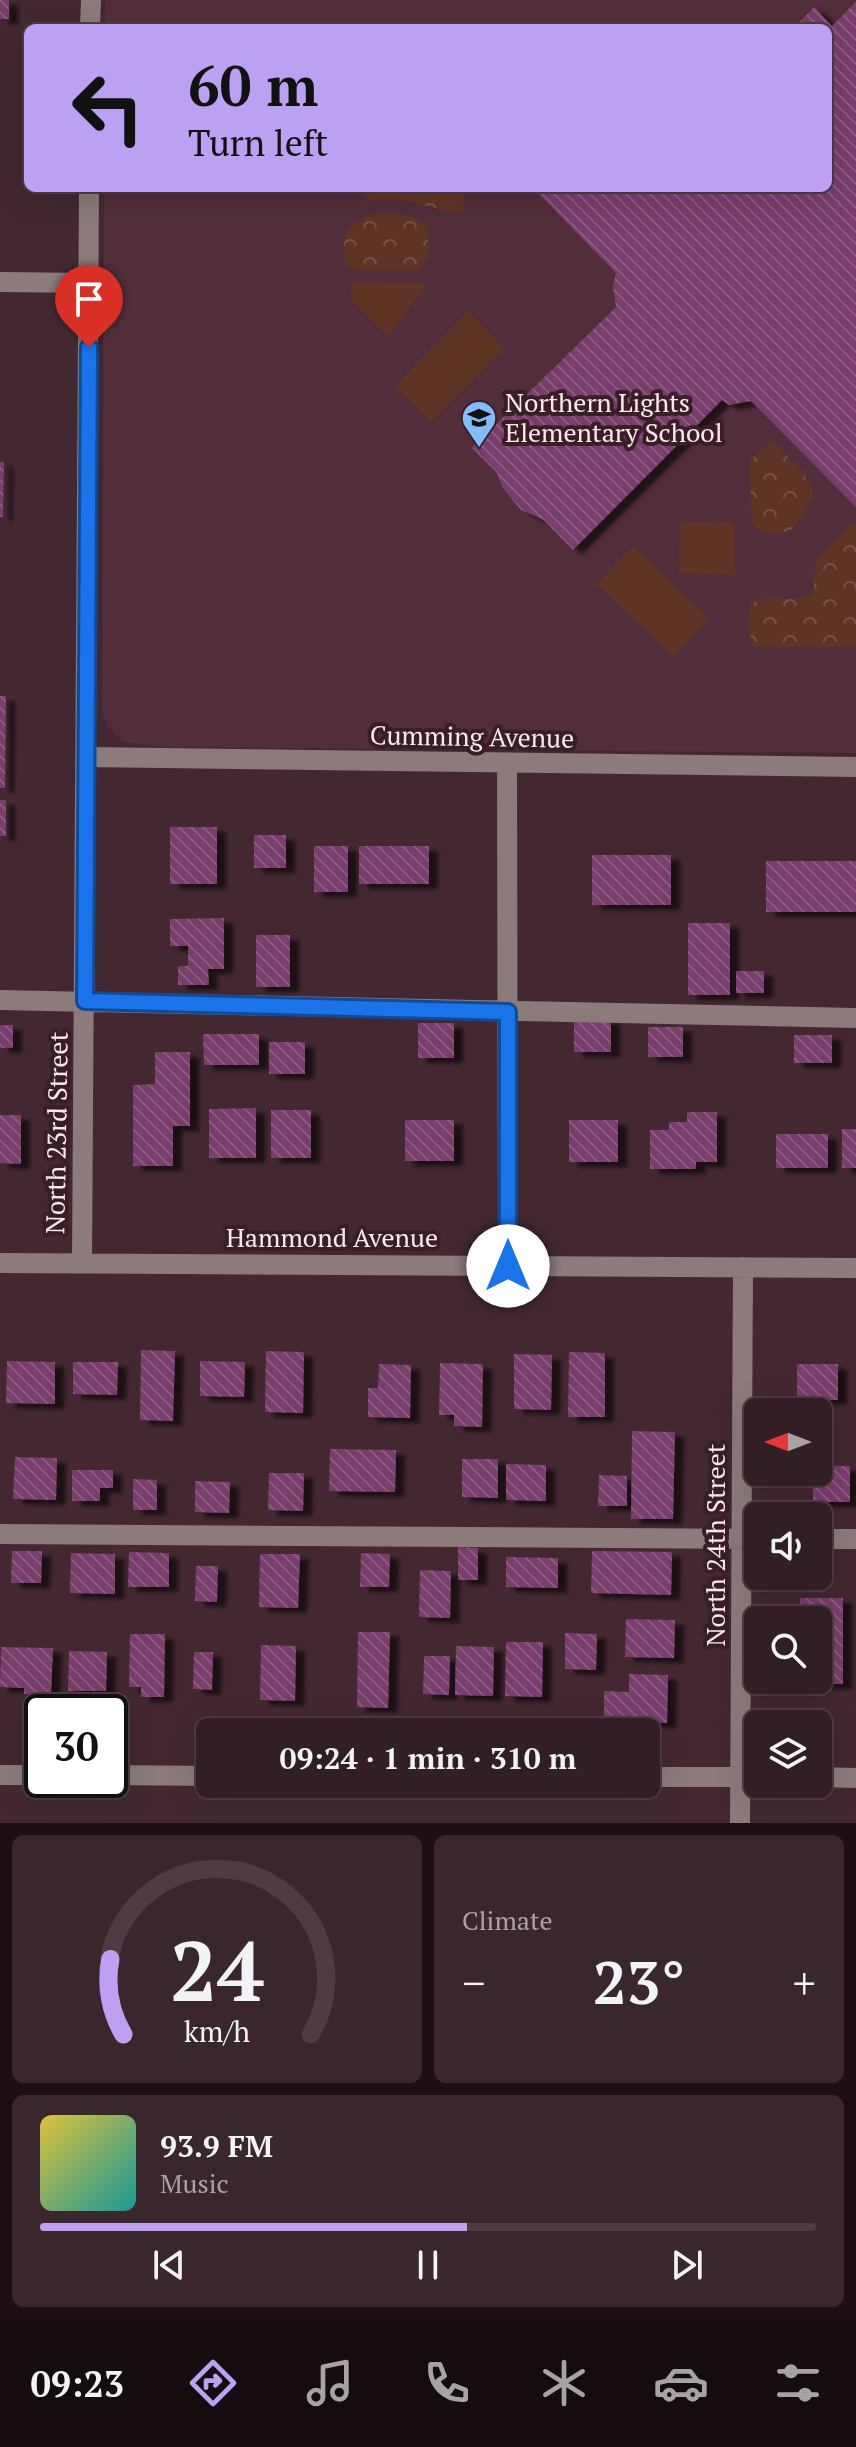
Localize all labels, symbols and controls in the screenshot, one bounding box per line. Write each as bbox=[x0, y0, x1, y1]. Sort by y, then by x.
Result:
text: 60 m bbox=[188, 48, 318, 122]
icon: left bbox=[56, 56, 160, 160]
text: Turn left bbox=[188, 119, 328, 166]
pin bbox=[55, 265, 123, 347]
icon: arrive bbox=[67, 277, 111, 321]
place label: Northern Lights Elementary School bbox=[505, 385, 723, 449]
school or university icon: Northern Lights Elementary School bbox=[460, 399, 498, 449]
street label: Cumming Avenue bbox=[370, 717, 575, 755]
street label: North 23rd Street bbox=[37, 1031, 75, 1234]
street label: Hammond Avenue bbox=[226, 1220, 438, 1254]
position arrow bbox=[466, 1224, 550, 1308]
north arrow bbox=[744, 1398, 832, 1486]
map controls bbox=[744, 1398, 832, 1798]
street label: North 24th Street bbox=[698, 1443, 732, 1646]
button: sound bbox=[744, 1502, 832, 1590]
button: search bbox=[744, 1606, 832, 1694]
speed limit sign: 30 bbox=[24, 1694, 128, 1798]
button: layers bbox=[744, 1710, 832, 1798]
text: 09:24 · 1 min · 310 m bbox=[280, 1738, 576, 1778]
text: Climate bbox=[462, 1903, 553, 1937]
text: 24 bbox=[170, 1915, 264, 2025]
text: 23° bbox=[593, 1942, 685, 2021]
text: − bbox=[462, 1953, 485, 2012]
text: + bbox=[793, 1953, 816, 2012]
text: km/h bbox=[184, 2012, 250, 2050]
text: 93.9 FM bbox=[160, 2126, 273, 2166]
text: Music bbox=[160, 2166, 229, 2200]
icon: previous bbox=[147, 2243, 191, 2287]
icon: pause bbox=[406, 2243, 450, 2287]
icon: next bbox=[665, 2243, 709, 2287]
icon: directions bbox=[185, 2355, 241, 2411]
icon: music bbox=[302, 2355, 358, 2411]
icon: phone bbox=[419, 2355, 475, 2411]
icon: climate bbox=[536, 2355, 592, 2411]
icon: car bbox=[653, 2355, 709, 2411]
icon: filters bbox=[770, 2355, 826, 2411]
text: 09:23 bbox=[30, 2360, 124, 2407]

